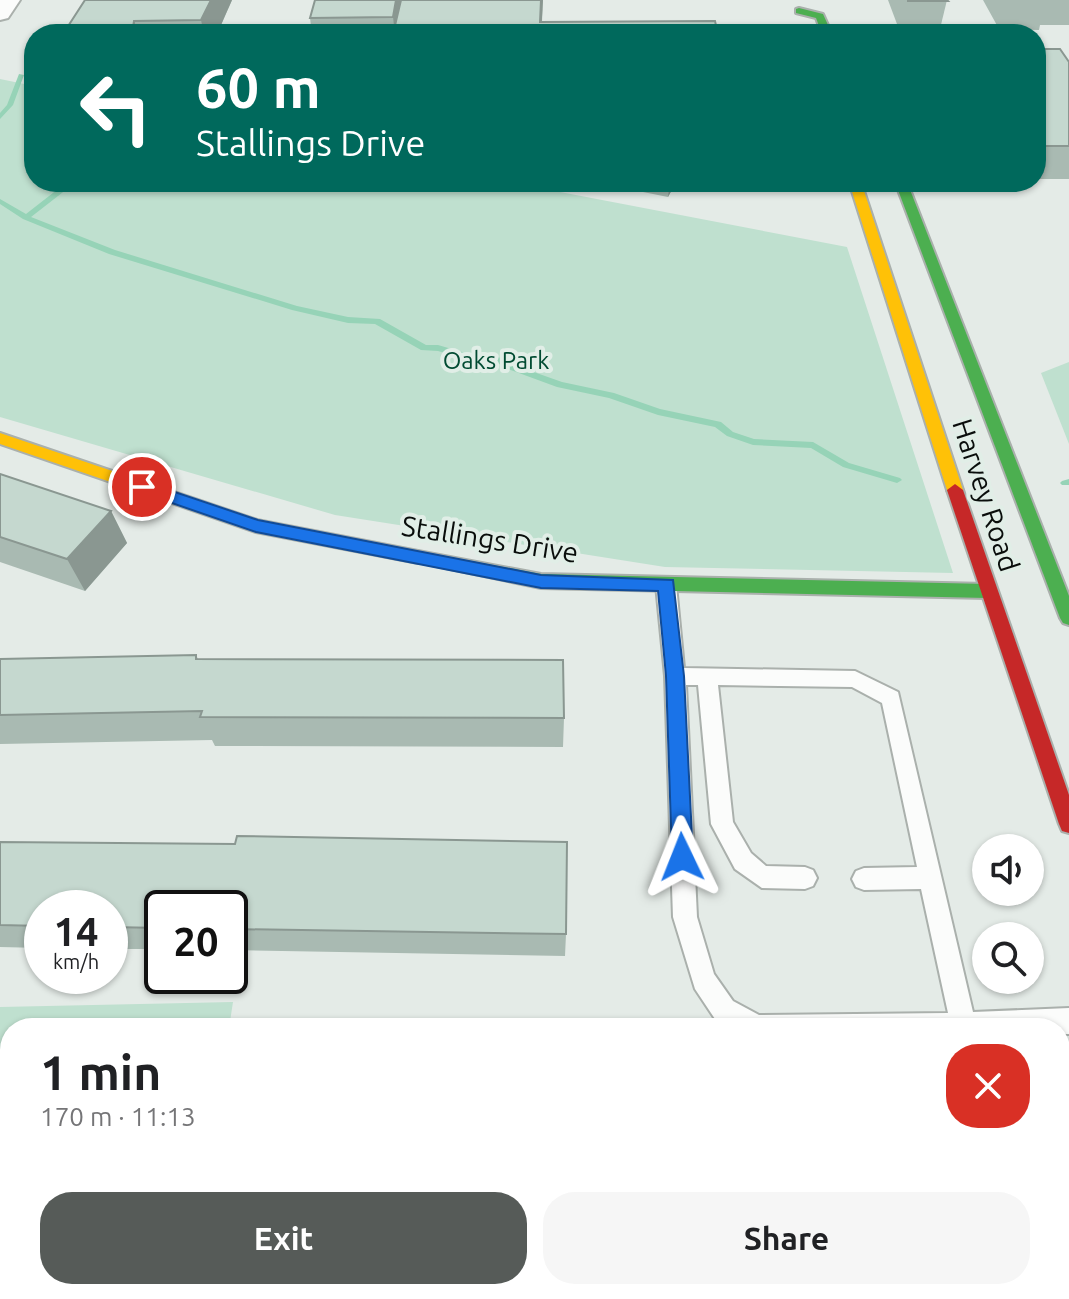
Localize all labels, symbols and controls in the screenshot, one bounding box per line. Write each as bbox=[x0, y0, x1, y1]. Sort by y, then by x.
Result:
icon: left bbox=[64, 56, 168, 160]
text: 60 m bbox=[196, 56, 321, 119]
text: Stallings Drive bbox=[196, 122, 425, 163]
park label: Oaks Park bbox=[443, 347, 549, 374]
street label: Harvey Road bbox=[947, 415, 1026, 575]
pin bbox=[108, 453, 176, 521]
icon: arrive bbox=[120, 465, 164, 509]
street label: Stallings Drive bbox=[400, 509, 581, 568]
position arrow bbox=[640, 815, 724, 899]
map controls bbox=[972, 834, 1044, 994]
button: sound bbox=[972, 834, 1044, 906]
speed limit sign: 20 bbox=[144, 890, 248, 994]
text: 14 bbox=[53, 909, 99, 954]
button: search bbox=[972, 922, 1044, 994]
text: km/h bbox=[53, 950, 99, 973]
button: close bbox=[946, 1044, 1030, 1128]
text: 1 min bbox=[40, 1045, 161, 1099]
text: 170 m · 11:13 bbox=[40, 1102, 196, 1131]
button: Exit bbox=[40, 1192, 527, 1284]
button: Share bbox=[543, 1192, 1030, 1284]

